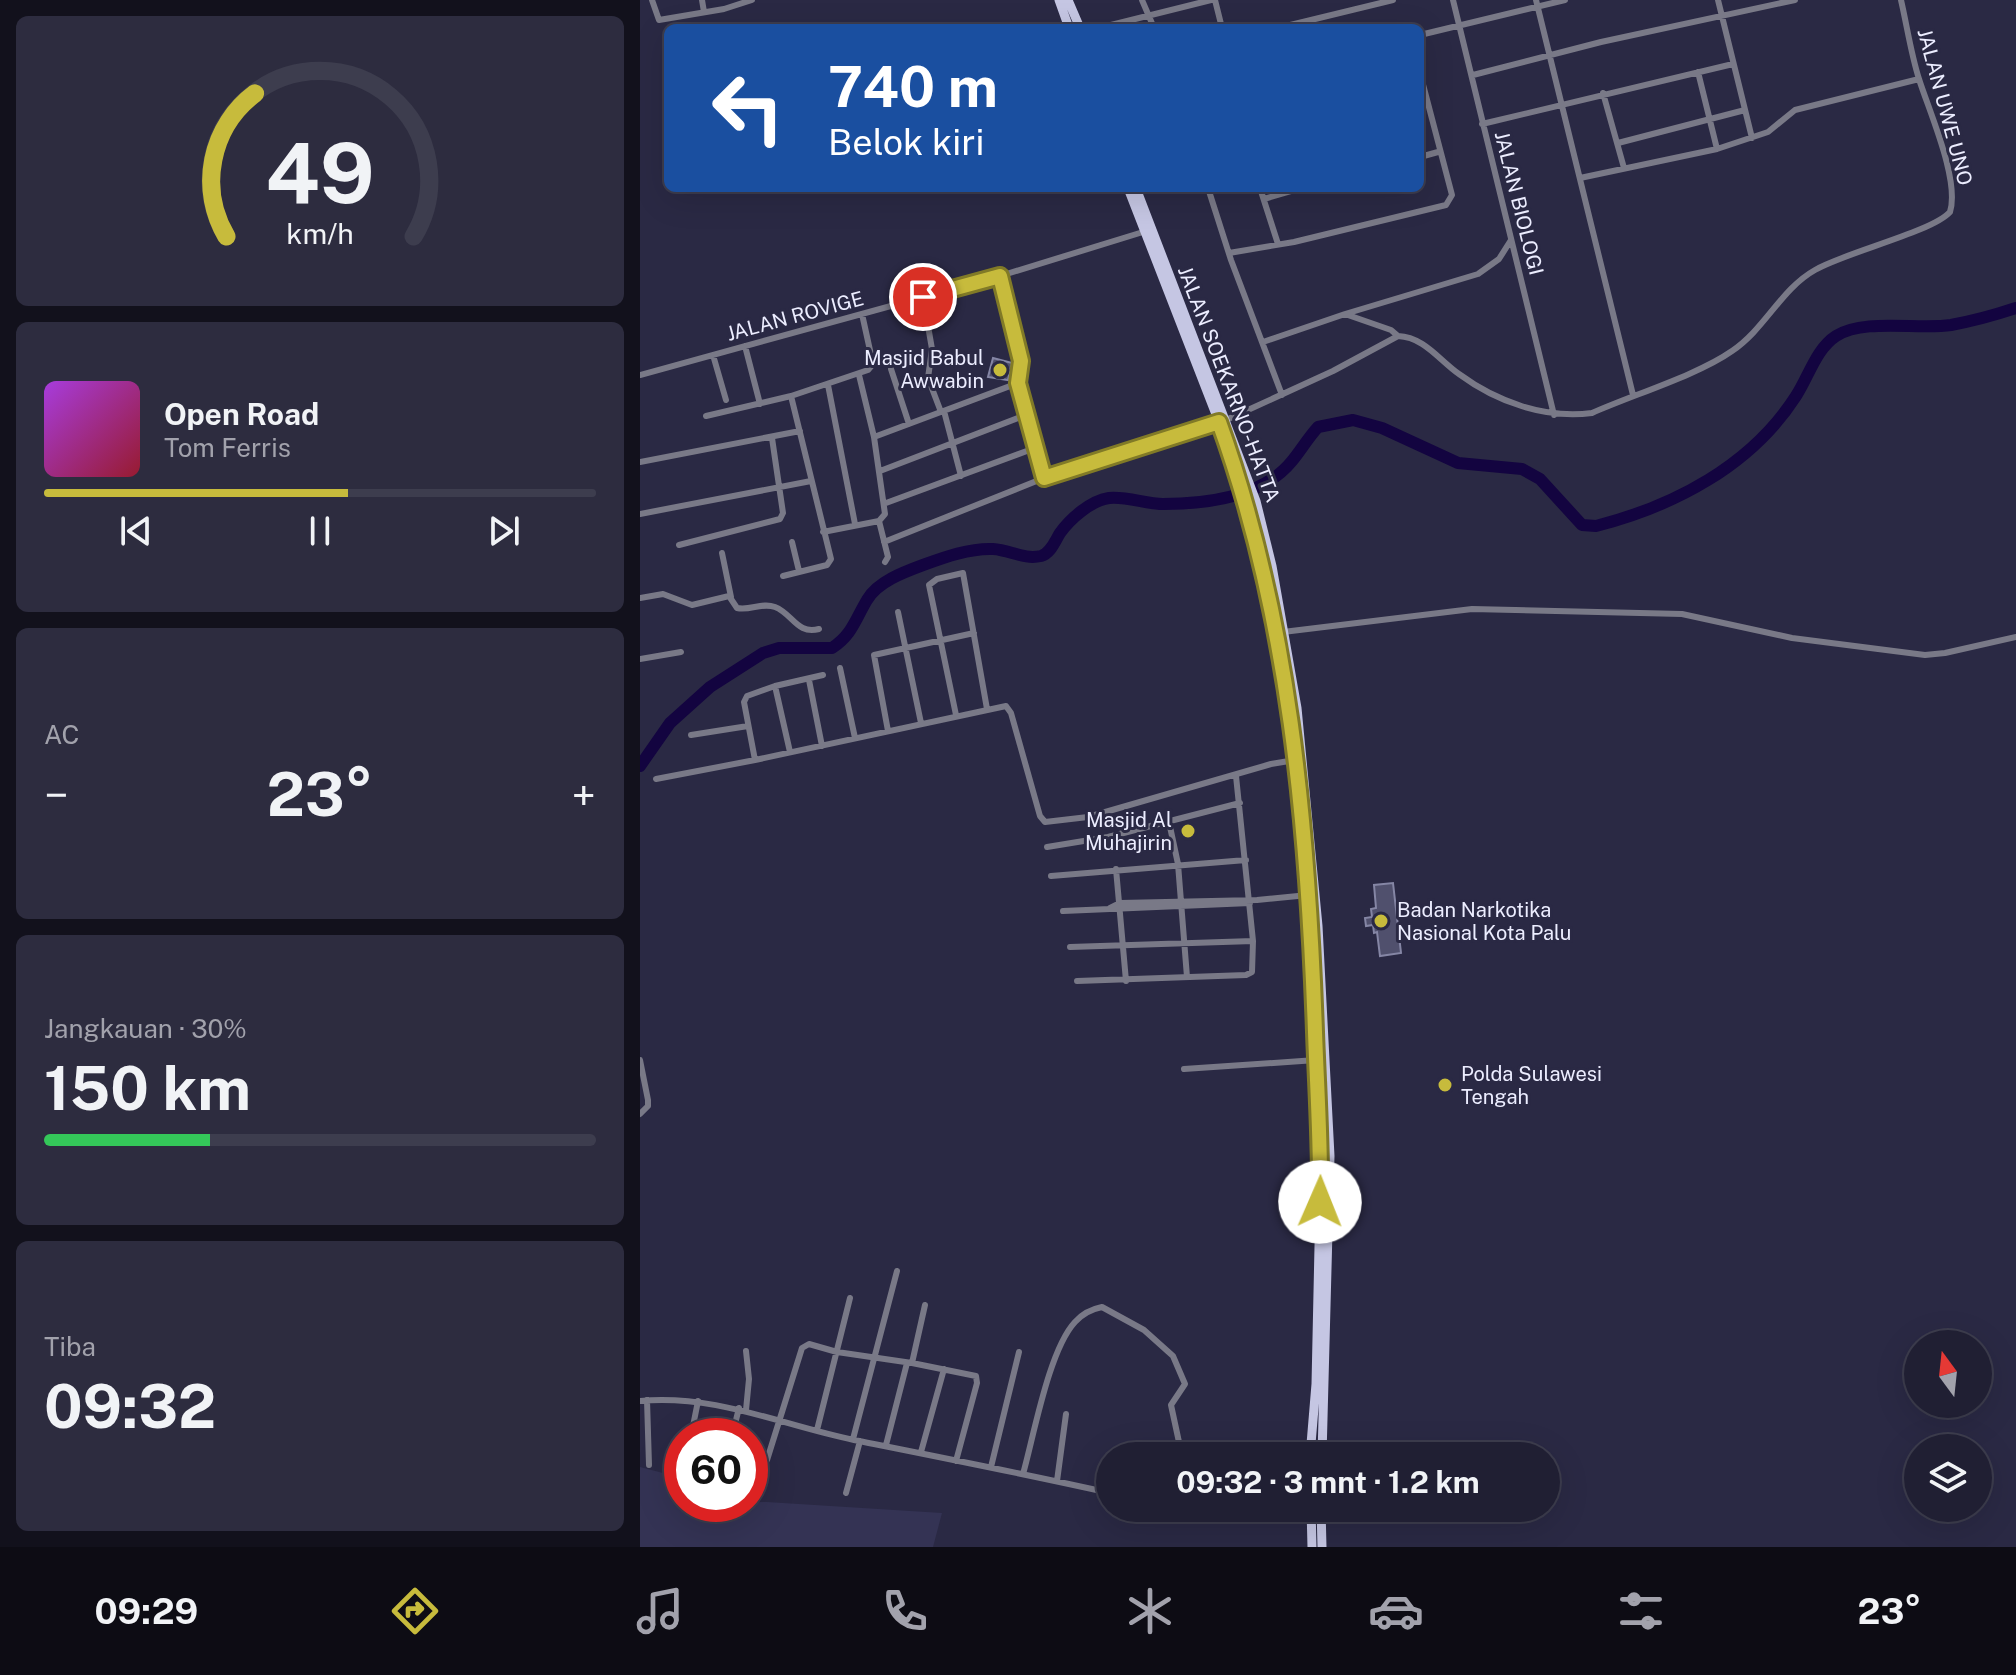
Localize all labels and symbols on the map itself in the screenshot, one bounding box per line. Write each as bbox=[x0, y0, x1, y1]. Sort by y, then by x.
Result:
street label: JALAN UWE UNO bbox=[1913, 26, 1977, 188]
street label: JALAN BIOLOGI bbox=[1490, 129, 1548, 277]
pin bbox=[889, 263, 957, 331]
street label: JALAN SOEKARNO-HATTA bbox=[1173, 263, 1285, 505]
street label: JALAN ROVIGE bbox=[724, 286, 866, 346]
place label: Masjid Babul Awwabin bbox=[864, 346, 984, 393]
marker: Masjid Babul Awwabin bbox=[991, 361, 1009, 379]
place label: Masjid Al Muhajirin bbox=[1085, 808, 1172, 855]
marker: Masjid Al Muhajirin bbox=[1179, 822, 1197, 840]
place label: Badan Narkotika Nasional Kota Palu bbox=[1397, 898, 1571, 945]
marker: Badan Narkotika Nasional Kota Palu bbox=[1372, 912, 1390, 930]
place label: Polda Sulawesi Tengah bbox=[1461, 1062, 1602, 1109]
marker: Polda Sulawesi Tengah bbox=[1436, 1076, 1454, 1094]
position arrow bbox=[1278, 1160, 1362, 1244]
north arrow bbox=[1904, 1330, 1992, 1418]
speed limit sign: 60 bbox=[664, 1418, 768, 1522]

